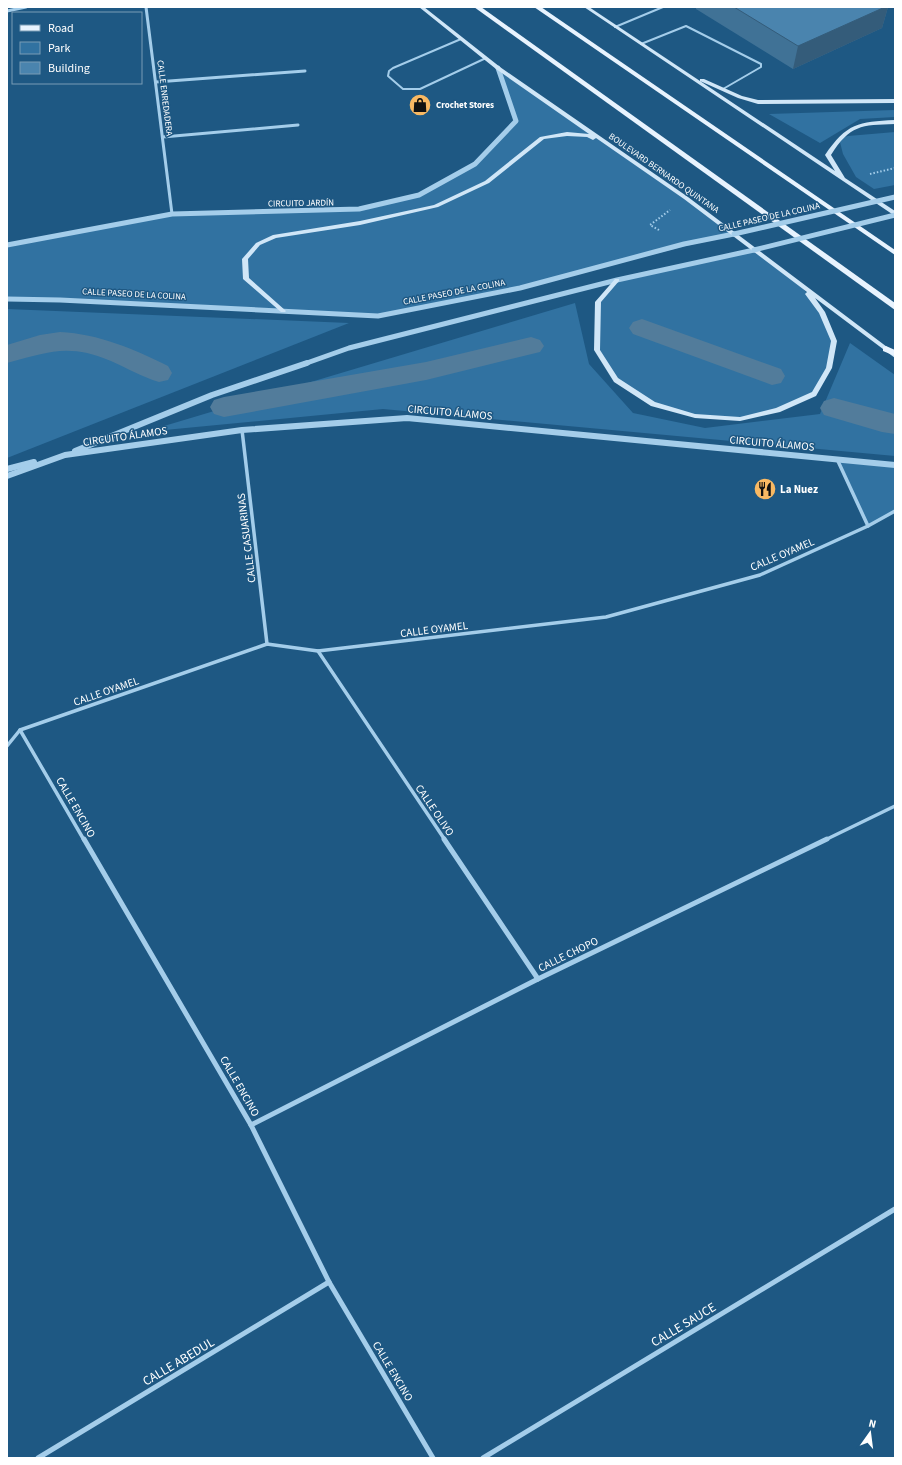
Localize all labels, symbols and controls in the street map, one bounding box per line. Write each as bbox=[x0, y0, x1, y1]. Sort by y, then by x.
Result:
legend bbox=[12, 12, 142, 84]
text: Road bbox=[48, 20, 74, 37]
text: Park bbox=[48, 40, 70, 57]
street label: CALLE ENREDADERA bbox=[153, 59, 176, 137]
text: Building bbox=[48, 60, 90, 77]
shop icon: Crochet Stores bbox=[407, 92, 433, 118]
place label: Crochet Stores bbox=[436, 99, 494, 112]
street label: BOULEVARD BERNARDO QUINTANA bbox=[606, 130, 722, 217]
street label: CIRCUITO JARDÍN bbox=[268, 196, 334, 211]
street label: CALLE PASEO DE LA COLINA bbox=[717, 199, 821, 235]
street label: CALLE PASEO DE LA COLINA bbox=[402, 276, 506, 309]
street label: CALLE PASEO DE LA COLINA bbox=[82, 285, 186, 304]
street label: CIRCUITO ÁLAMOS bbox=[407, 401, 493, 424]
street label: CIRCUITO ÁLAMOS bbox=[82, 423, 168, 450]
street label: CIRCUITO ÁLAMOS bbox=[729, 432, 815, 455]
restaurant icon: La Nuez bbox=[752, 476, 778, 502]
place label: La Nuez bbox=[780, 482, 818, 497]
street label: CALLE CASUARINAS bbox=[234, 492, 259, 584]
street label: CALLE OYAMEL bbox=[748, 534, 817, 575]
street label: CALLE OYAMEL bbox=[399, 618, 469, 641]
street label: CALLE OYAMEL bbox=[71, 673, 141, 710]
street label: CALLE ENCINO bbox=[52, 774, 99, 840]
street label: CALLE OLIVO bbox=[412, 781, 457, 839]
street label: CALLE CHOPO bbox=[536, 933, 601, 975]
street label: CALLE ENCINO bbox=[216, 1053, 263, 1119]
street label: CALLE SAUCE bbox=[648, 1298, 720, 1351]
street label: CALLE ABEDUL bbox=[139, 1333, 218, 1390]
street label: CALLE ENCINO bbox=[369, 1338, 416, 1404]
north arrow bbox=[850, 1413, 890, 1453]
text: N bbox=[867, 1416, 878, 1432]

